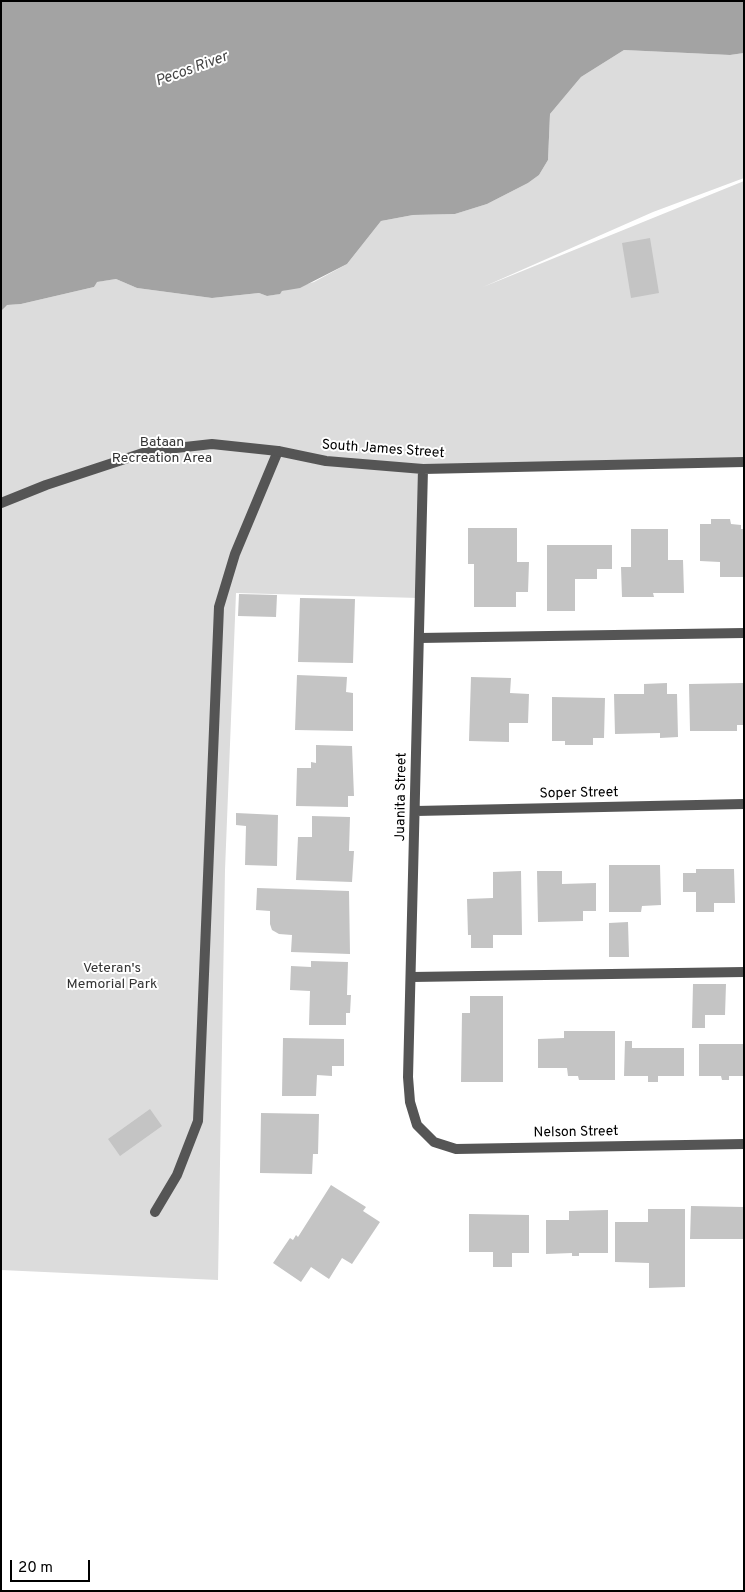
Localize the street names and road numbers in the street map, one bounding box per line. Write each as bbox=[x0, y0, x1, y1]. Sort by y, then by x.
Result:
street label: South James Street bbox=[321, 437, 445, 463]
street label: Juanita Street bbox=[393, 752, 411, 842]
street label: Soper Street bbox=[539, 785, 619, 803]
street label: Nelson Street bbox=[533, 1124, 619, 1142]

